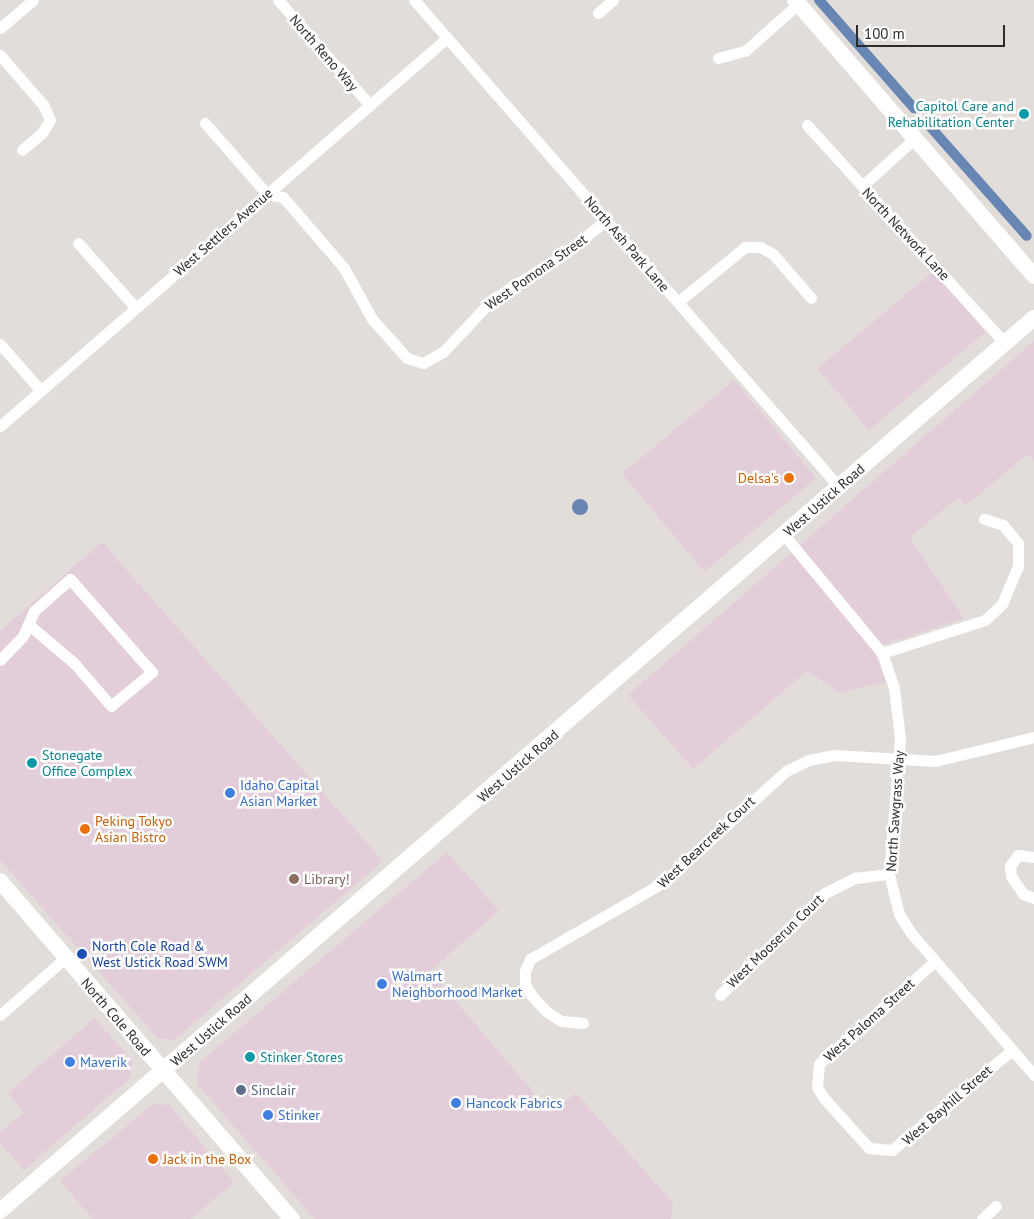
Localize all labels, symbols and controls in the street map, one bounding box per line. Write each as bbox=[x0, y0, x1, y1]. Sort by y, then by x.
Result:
street label: North Reno Way bbox=[286, 11, 362, 95]
scale bar bbox=[859, 15, 1008, 47]
text: 100 m bbox=[864, 24, 905, 43]
place label: Capitol Care and Rehabilitation Center bbox=[888, 98, 1014, 130]
marker: Capitol Care and Rehabilitation Center bbox=[1018, 108, 1030, 120]
street label: West Settlers Avenue bbox=[170, 184, 276, 280]
street label: North Network Lane bbox=[859, 184, 953, 284]
street label: North Ash Park Lane bbox=[581, 192, 673, 296]
street label: West Pomona Street bbox=[482, 231, 590, 313]
street label: West Ustick Road bbox=[780, 460, 868, 540]
place label: Delsa's bbox=[738, 470, 779, 486]
marker: Delsa's bbox=[783, 472, 795, 484]
street label: West Ustick Road bbox=[474, 726, 562, 806]
place label: Stonegate Office Complex bbox=[42, 747, 132, 780]
street label: North Sawgrass Way bbox=[882, 750, 908, 872]
marker: Stonegate Office Complex bbox=[26, 757, 38, 769]
place label: Idaho Capital Asian Market bbox=[240, 777, 319, 810]
marker: Idaho Capital Asian Market bbox=[224, 787, 236, 799]
street label: West Bearcreek Court bbox=[654, 792, 758, 892]
place label: Peking Tokyo Asian Bistro bbox=[95, 813, 173, 846]
marker: Peking Tokyo Asian Bistro bbox=[79, 823, 91, 835]
place label: Library! bbox=[304, 871, 350, 887]
marker: Library! bbox=[288, 873, 300, 885]
street label: West Mooserun Court bbox=[723, 891, 827, 991]
place label: North Cole Road & West Ustick Road SWM bbox=[92, 938, 228, 970]
marker: North Cole Road & West Ustick Road SWM bbox=[76, 948, 88, 960]
place label: Walmart Neighborhood Market bbox=[392, 968, 522, 1000]
street label: North Cole Road bbox=[78, 975, 154, 1059]
street label: West Paloma Street bbox=[820, 975, 918, 1065]
marker: Walmart Neighborhood Market bbox=[376, 978, 388, 990]
street label: West Ustick Road bbox=[167, 990, 255, 1070]
place label: Stinker Stores bbox=[260, 1049, 343, 1065]
marker: Stinker Stores bbox=[244, 1051, 256, 1063]
place label: Maverik bbox=[80, 1054, 127, 1070]
marker: Maverik bbox=[64, 1056, 76, 1068]
street label: West Bayhill Street bbox=[899, 1062, 995, 1148]
place label: Sinclair bbox=[251, 1082, 296, 1098]
marker: Sinclair bbox=[235, 1084, 247, 1096]
place label: Hancock Fabrics bbox=[466, 1095, 563, 1111]
marker: Hancock Fabrics bbox=[450, 1097, 462, 1109]
place label: Stinker bbox=[278, 1107, 320, 1123]
marker: Stinker bbox=[262, 1109, 274, 1121]
place label: Jack in the Box bbox=[163, 1151, 252, 1167]
marker: Jack in the Box bbox=[147, 1153, 159, 1165]

